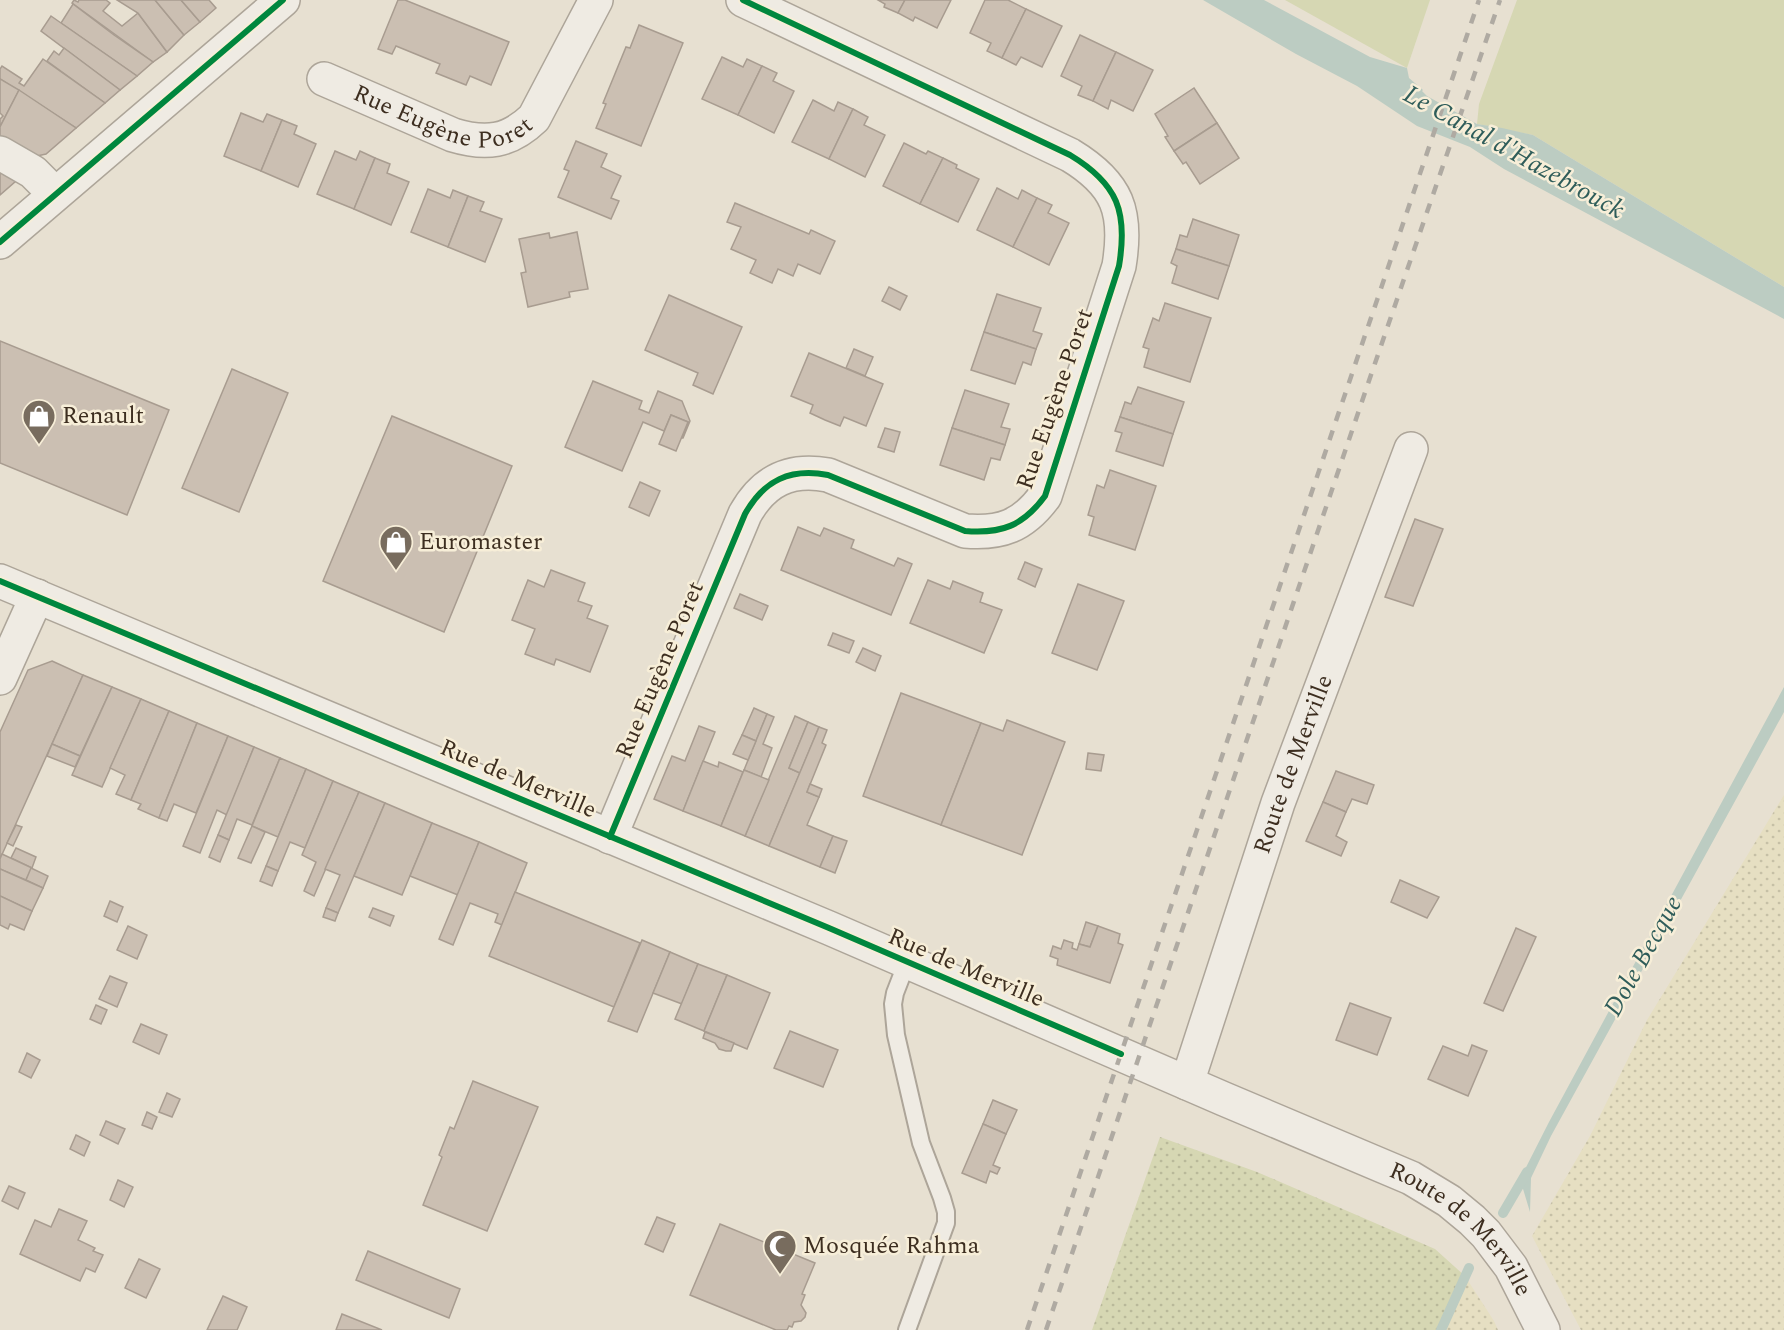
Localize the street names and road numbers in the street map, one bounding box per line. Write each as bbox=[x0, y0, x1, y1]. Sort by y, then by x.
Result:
street label: Rue Eugène Poret bbox=[347, 76, 541, 158]
street label: Rue Eugène Poret bbox=[1007, 304, 1103, 494]
street label: Rue Eugène Poret bbox=[606, 576, 714, 764]
street label: Route de Merville bbox=[1245, 670, 1343, 859]
street label: Rue de Merville bbox=[434, 730, 602, 828]
street label: Rue de Merville bbox=[882, 919, 1050, 1017]
street label: Route de Merville bbox=[1383, 1153, 1541, 1302]

